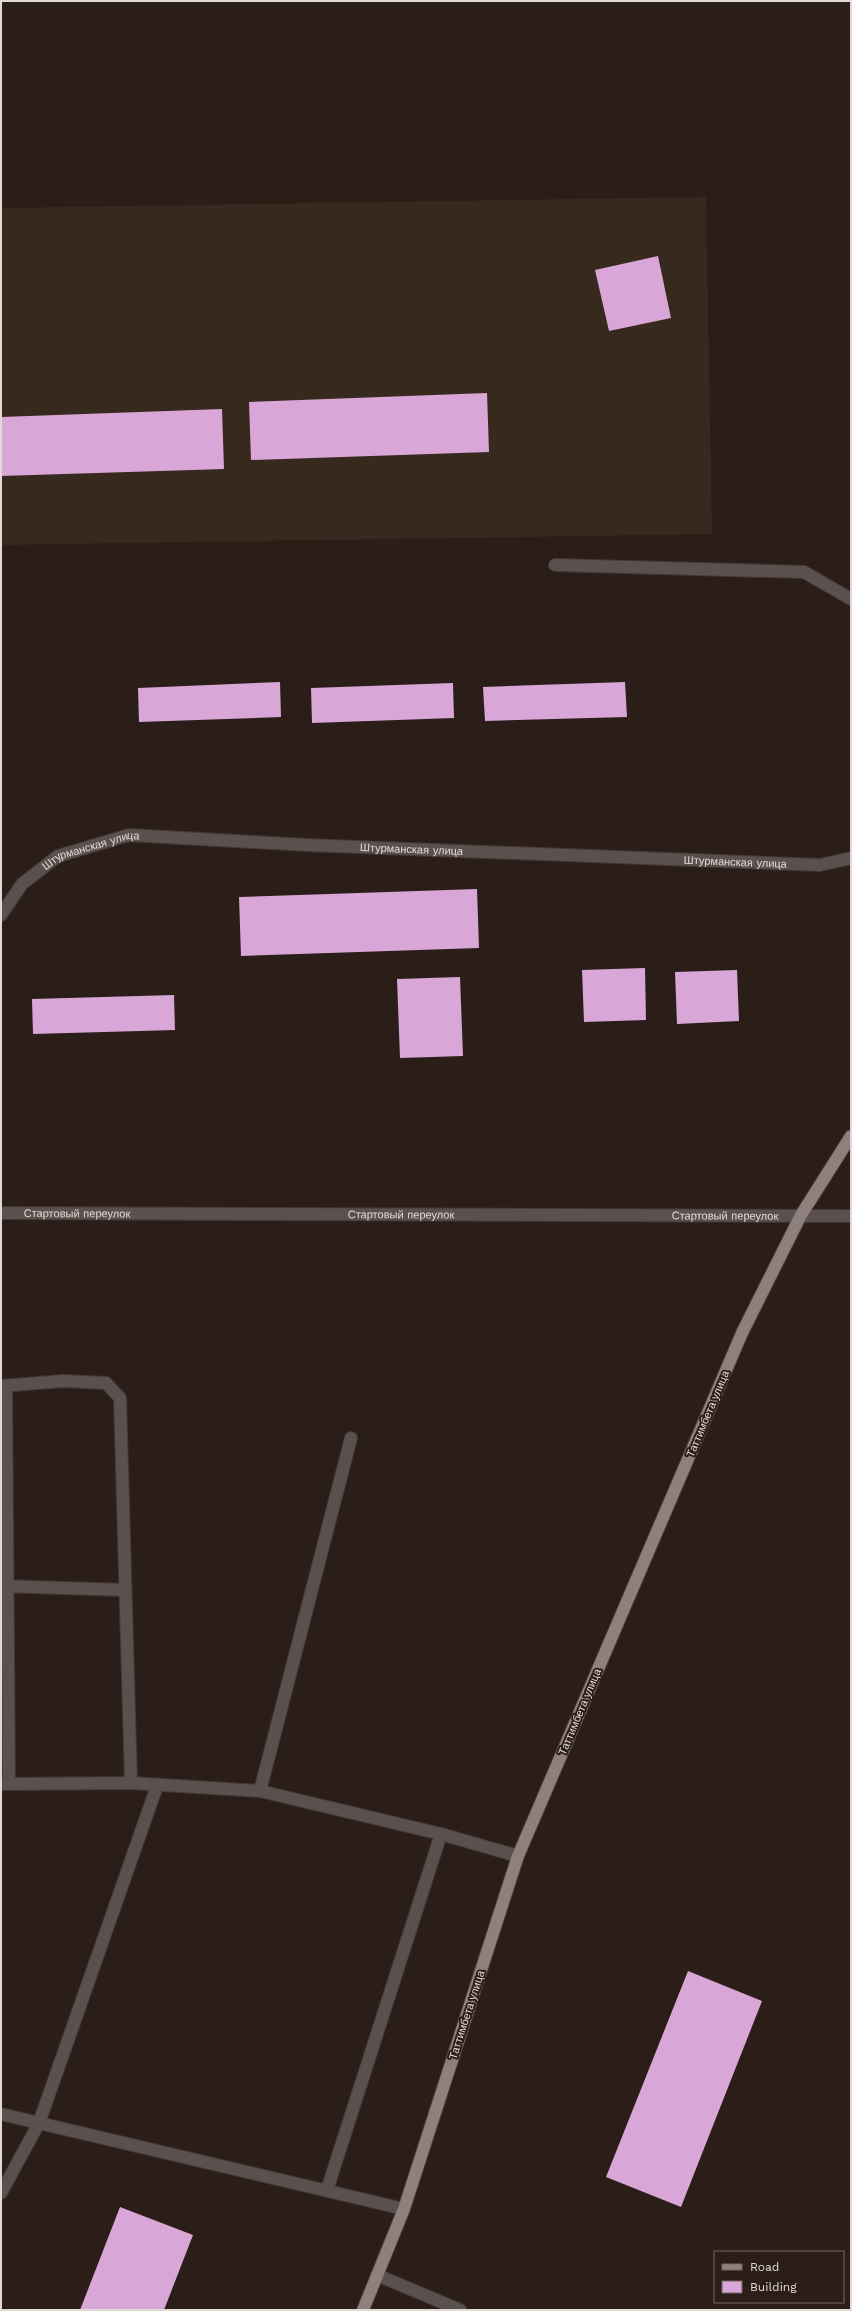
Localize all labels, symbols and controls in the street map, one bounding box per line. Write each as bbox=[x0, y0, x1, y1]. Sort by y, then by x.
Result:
street label: Штурманская улица bbox=[39, 828, 141, 873]
street label: Штурманская улица bbox=[360, 841, 464, 858]
street label: Штурманская улица bbox=[683, 853, 788, 870]
street label: Стартовый переулок bbox=[24, 1207, 130, 1220]
street label: Стартовый переулок bbox=[348, 1208, 454, 1221]
street label: Стартовый переулок bbox=[672, 1209, 778, 1222]
street label: Таттимбета улица bbox=[684, 1368, 732, 1459]
street label: Таттимбета улица bbox=[556, 1666, 604, 1757]
street label: Таттимбета улица bbox=[446, 1968, 488, 2061]
legend bbox=[714, 2251, 844, 2303]
text: Road bbox=[750, 2260, 779, 2274]
text: Building bbox=[750, 2280, 797, 2294]

